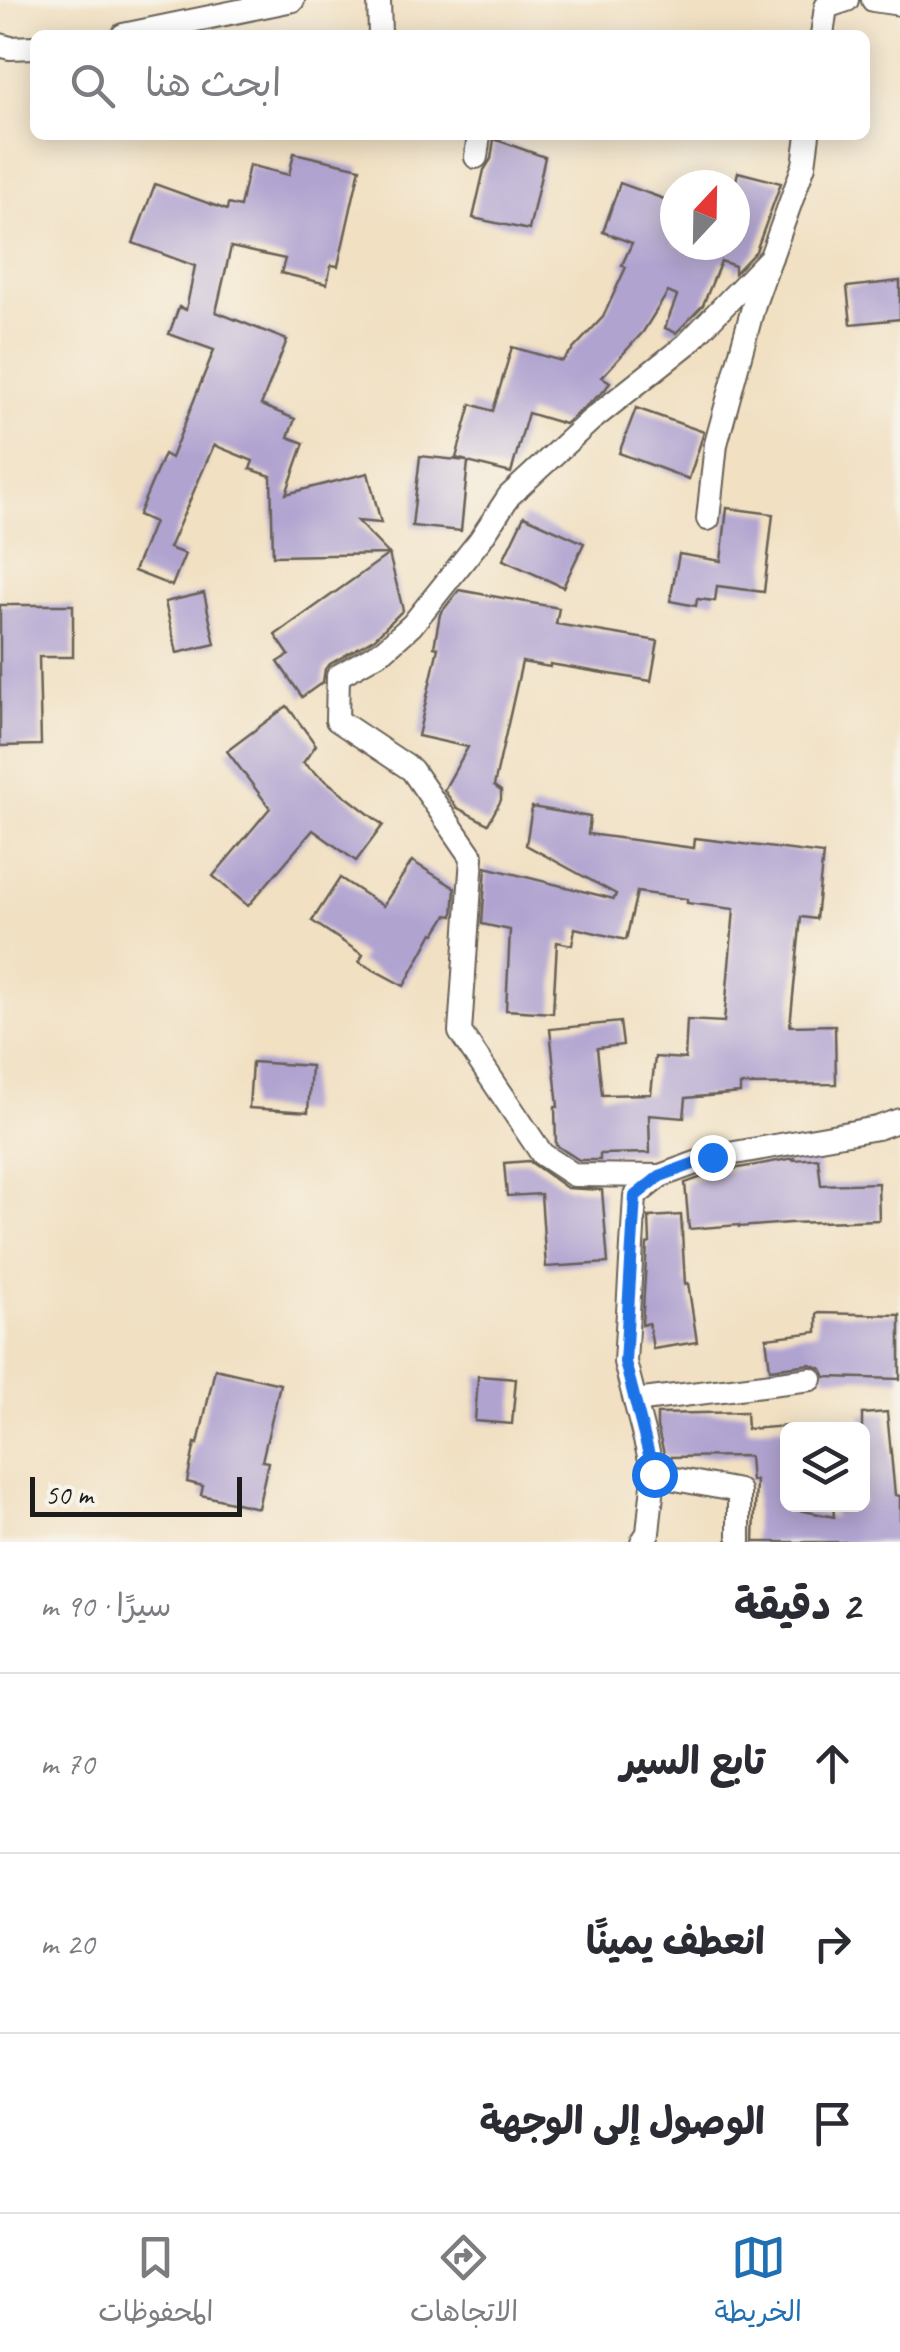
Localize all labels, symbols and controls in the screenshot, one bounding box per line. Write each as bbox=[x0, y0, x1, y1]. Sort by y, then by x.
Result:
search box bbox=[30, 30, 870, 140]
icon: search bbox=[65, 58, 120, 113]
text: ابحث هنا bbox=[145, 60, 281, 107]
north arrow bbox=[660, 170, 750, 260]
route end bbox=[690, 1135, 736, 1181]
map controls bbox=[780, 1422, 870, 1512]
button: layers bbox=[780, 1422, 870, 1512]
route start bbox=[632, 1452, 678, 1498]
scale bar bbox=[30, 1472, 242, 1516]
text: 50 m bbox=[45, 1477, 93, 1512]
text: 2 دقيقة bbox=[734, 1579, 860, 1632]
text: سيرًا · 90 m bbox=[40, 1585, 172, 1626]
icon: ahead bbox=[805, 1736, 860, 1791]
text: تابع السير bbox=[620, 1738, 765, 1785]
text: 70 m bbox=[40, 1743, 94, 1784]
icon: right bbox=[805, 1916, 860, 1971]
text: انعطف يمينًا bbox=[586, 1918, 765, 1965]
text: 20 m bbox=[40, 1923, 94, 1964]
icon: arrive bbox=[805, 2096, 860, 2151]
text: الوصول إلى الوجهة bbox=[479, 2098, 765, 2145]
tab: المحفوظات bbox=[98, 2230, 214, 2336]
tab: الاتجاهات bbox=[410, 2230, 518, 2336]
tab: الخريطة bbox=[714, 2230, 802, 2336]

